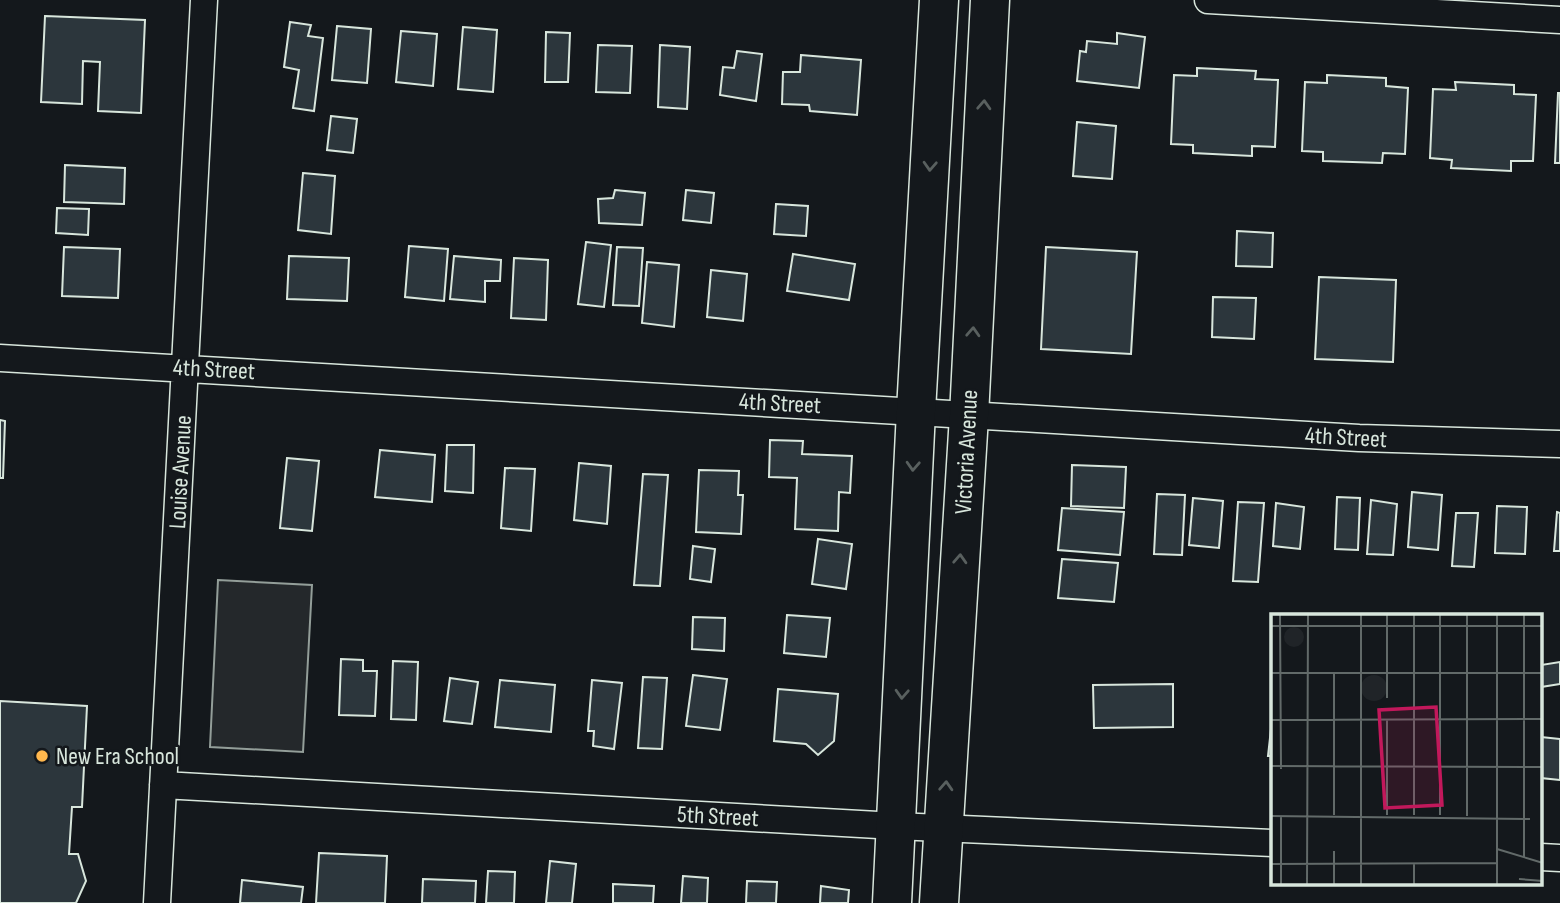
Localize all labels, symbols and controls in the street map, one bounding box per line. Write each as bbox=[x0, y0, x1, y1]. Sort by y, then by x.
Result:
one-way arrow bbox=[977, 99, 992, 110]
one-way arrow bbox=[923, 161, 938, 172]
one-way arrow bbox=[965, 326, 980, 337]
street label: 4th Street bbox=[172, 353, 256, 386]
street label: 4th Street bbox=[738, 387, 822, 420]
street label: Victoria Avenue bbox=[949, 389, 984, 515]
street label: Louise Avenue bbox=[163, 414, 198, 530]
street label: 4th Street bbox=[1304, 421, 1388, 454]
one-way arrow bbox=[906, 461, 921, 472]
one-way arrow bbox=[953, 553, 968, 564]
inset map bbox=[1271, 614, 1542, 886]
one-way arrow bbox=[895, 688, 910, 699]
place label: New Era School bbox=[56, 742, 179, 771]
marker: New Era School bbox=[34, 748, 50, 764]
one-way arrow bbox=[939, 780, 954, 791]
street label: 5th Street bbox=[676, 800, 760, 833]

